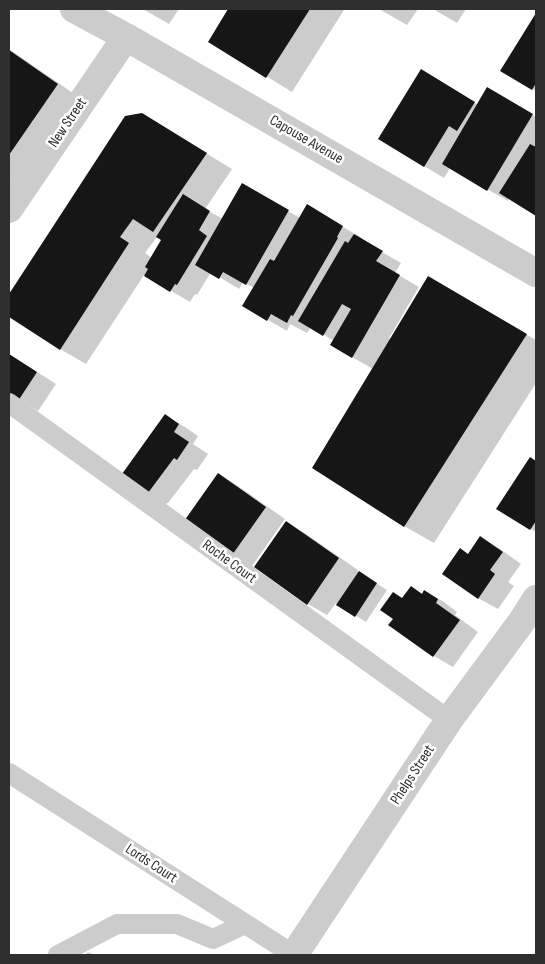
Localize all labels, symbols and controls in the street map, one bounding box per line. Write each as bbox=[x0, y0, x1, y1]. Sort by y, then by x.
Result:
street label: New Street bbox=[45, 95, 91, 151]
street label: Capouse Avenue bbox=[266, 112, 346, 168]
street label: Roche Court bbox=[198, 536, 260, 588]
street label: Phelps Street bbox=[387, 742, 439, 808]
street label: Lords Court bbox=[122, 841, 180, 887]

